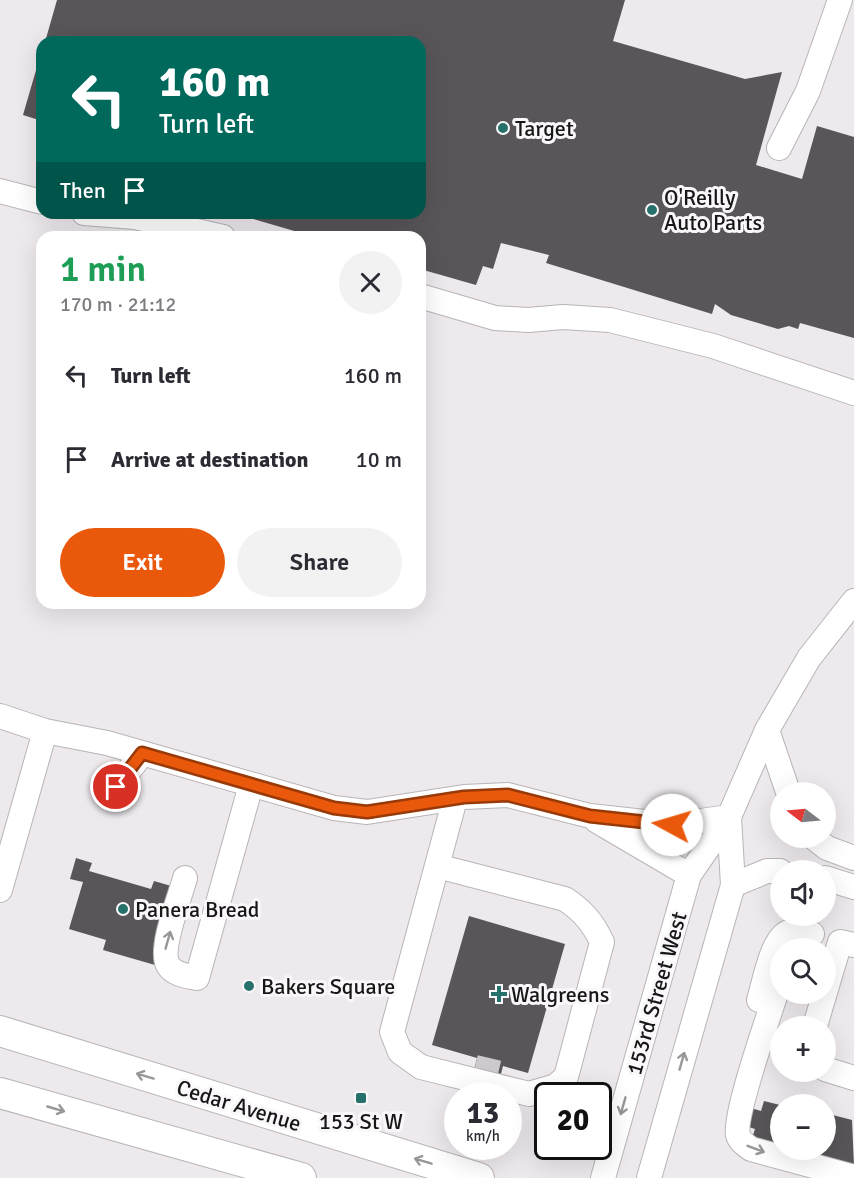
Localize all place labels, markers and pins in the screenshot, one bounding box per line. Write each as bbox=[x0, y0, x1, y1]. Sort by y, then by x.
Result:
place label: Target bbox=[515, 115, 574, 142]
marker: Target bbox=[496, 121, 510, 135]
place label: O'Reilly Auto Parts bbox=[664, 184, 762, 236]
marker: O'Reilly Auto Parts bbox=[645, 203, 659, 217]
pin bbox=[90, 761, 141, 812]
place label: Panera Bread bbox=[135, 896, 260, 923]
marker: Panera Bread bbox=[116, 902, 130, 916]
place label: Bakers Square bbox=[261, 973, 395, 1000]
marker: Bakers Square bbox=[242, 979, 256, 993]
place label: Walgreens bbox=[511, 981, 609, 1008]
marker: Walgreens bbox=[492, 987, 506, 1001]
marker: 153 St W bbox=[354, 1091, 368, 1105]
place label: 153 St W bbox=[319, 1108, 403, 1135]

